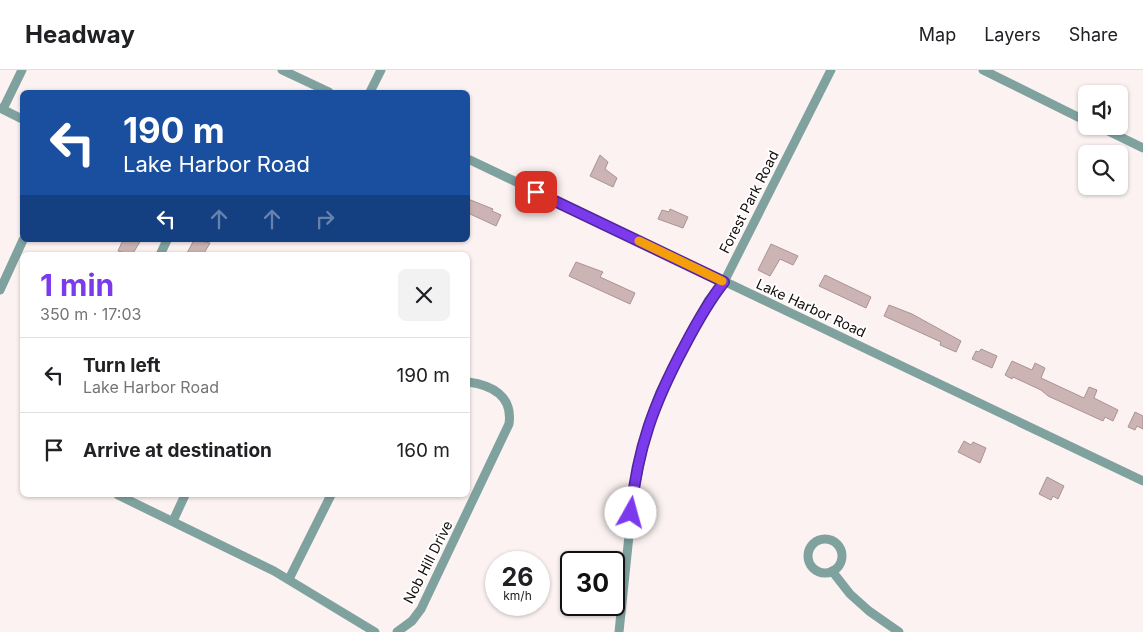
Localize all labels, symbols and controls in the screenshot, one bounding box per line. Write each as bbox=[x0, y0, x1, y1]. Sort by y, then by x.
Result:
text: Headway bbox=[25, 20, 135, 49]
text: Map bbox=[919, 24, 956, 45]
text: Layers bbox=[984, 24, 1041, 45]
text: Share bbox=[1069, 24, 1118, 45]
map controls bbox=[1078, 85, 1128, 195]
button: sound bbox=[1078, 85, 1128, 135]
text: 190 m bbox=[123, 109, 225, 151]
icon: left bbox=[40, 110, 105, 175]
button: search bbox=[1078, 145, 1128, 195]
street label: Forest Park Road bbox=[715, 148, 782, 256]
text: Lake Harbor Road bbox=[123, 151, 310, 177]
pin bbox=[515, 171, 557, 213]
icon: arrive bbox=[522, 178, 550, 206]
icon: left bbox=[152, 205, 180, 233]
icon: ahead bbox=[205, 205, 233, 233]
icon: ahead bbox=[258, 205, 286, 233]
icon: right bbox=[311, 205, 339, 233]
text: 1 min bbox=[40, 267, 114, 303]
button: close bbox=[398, 269, 450, 321]
street label: Lake Harbor Road bbox=[754, 275, 869, 340]
text: 350 m · 17:03 bbox=[40, 304, 141, 324]
text: Turn left bbox=[83, 354, 161, 377]
icon: left bbox=[40, 361, 68, 389]
text: 190 m bbox=[397, 364, 450, 387]
text: Lake Harbor Road bbox=[83, 377, 219, 397]
icon: arrive bbox=[40, 436, 68, 464]
text: Arrive at destination bbox=[83, 439, 272, 462]
text: 160 m bbox=[397, 439, 450, 462]
position arrow bbox=[604, 486, 656, 538]
street label: Nob Hill Drive bbox=[399, 517, 456, 606]
speed limit sign: 30 bbox=[560, 551, 625, 616]
text: 26 bbox=[502, 562, 533, 592]
text: km/h bbox=[503, 588, 532, 603]

